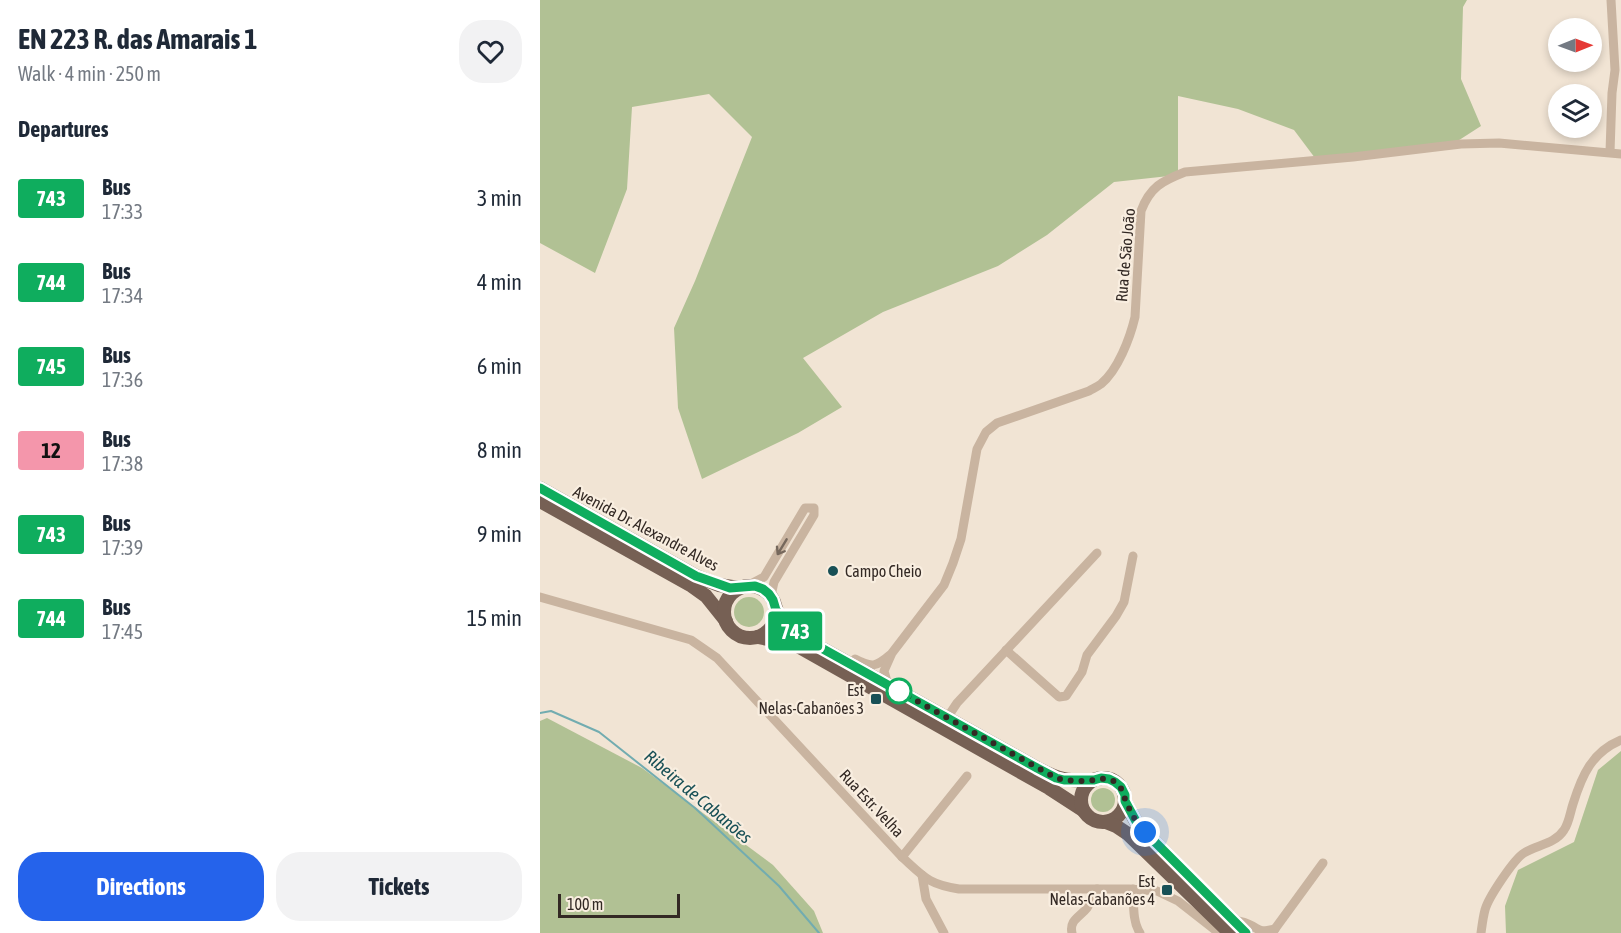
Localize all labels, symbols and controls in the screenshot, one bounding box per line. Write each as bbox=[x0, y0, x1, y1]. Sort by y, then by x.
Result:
north arrow bbox=[1548, 18, 1602, 72]
map controls bbox=[1548, 18, 1602, 138]
button: heart bbox=[459, 20, 522, 83]
text: EN 223 R. das Amarais 1 bbox=[18, 23, 257, 55]
text: Walk · 4 min · 250 m bbox=[18, 62, 161, 85]
button: layers bbox=[1548, 84, 1602, 138]
text: Departures bbox=[18, 116, 108, 142]
text: Bus bbox=[102, 174, 131, 200]
text: 3 min bbox=[477, 185, 522, 211]
text: 743 bbox=[36, 186, 66, 210]
text: 17:33 bbox=[102, 200, 143, 223]
street label: Rua de São João bbox=[1112, 207, 1138, 303]
text: Bus bbox=[102, 258, 131, 284]
text: 4 min bbox=[477, 269, 522, 295]
text: 744 bbox=[36, 270, 66, 294]
text: 17:34 bbox=[102, 284, 143, 307]
text: Bus bbox=[102, 342, 131, 368]
text: 6 min bbox=[477, 353, 522, 379]
text: 745 bbox=[36, 354, 66, 378]
text: 17:36 bbox=[102, 368, 143, 391]
text: Bus bbox=[102, 426, 131, 452]
text: 8 min bbox=[477, 437, 522, 463]
text: 12 bbox=[41, 438, 61, 462]
text: 17:38 bbox=[102, 452, 143, 475]
street label: Avenida Dr. Alexandre Alves bbox=[570, 482, 722, 574]
text: Bus bbox=[102, 510, 131, 536]
text: 9 min bbox=[477, 521, 522, 547]
text: 743 bbox=[36, 522, 66, 546]
text: 17:39 bbox=[102, 536, 143, 559]
one-way arrow bbox=[776, 538, 788, 555]
place label: Campo Cheio bbox=[845, 562, 922, 581]
marker: Campo Cheio bbox=[826, 564, 840, 578]
text: Bus bbox=[102, 594, 131, 620]
text: 15 min bbox=[467, 605, 522, 631]
text: 744 bbox=[36, 606, 66, 630]
line badge: 743 bbox=[760, 612, 830, 650]
text: 743 bbox=[780, 619, 810, 643]
text: 17:45 bbox=[102, 620, 143, 643]
unlabelled marker bbox=[886, 678, 912, 704]
place label: Est Nelas-Cabanões 3 bbox=[758, 681, 864, 717]
marker: Est Nelas-Cabanões 3 bbox=[869, 692, 883, 706]
water label: Ribeira de Cabanões bbox=[640, 746, 756, 848]
street label: Rua Estr. Velha bbox=[836, 766, 908, 840]
your location bbox=[1130, 817, 1160, 847]
button: Directions bbox=[18, 852, 264, 921]
button: Tickets bbox=[276, 852, 522, 921]
place label: Est Nelas-Cabanões 4 bbox=[1049, 872, 1155, 908]
marker: Est Nelas-Cabanões 4 bbox=[1160, 883, 1174, 897]
scale bar bbox=[558, 891, 680, 918]
text: 100 m bbox=[567, 895, 603, 913]

